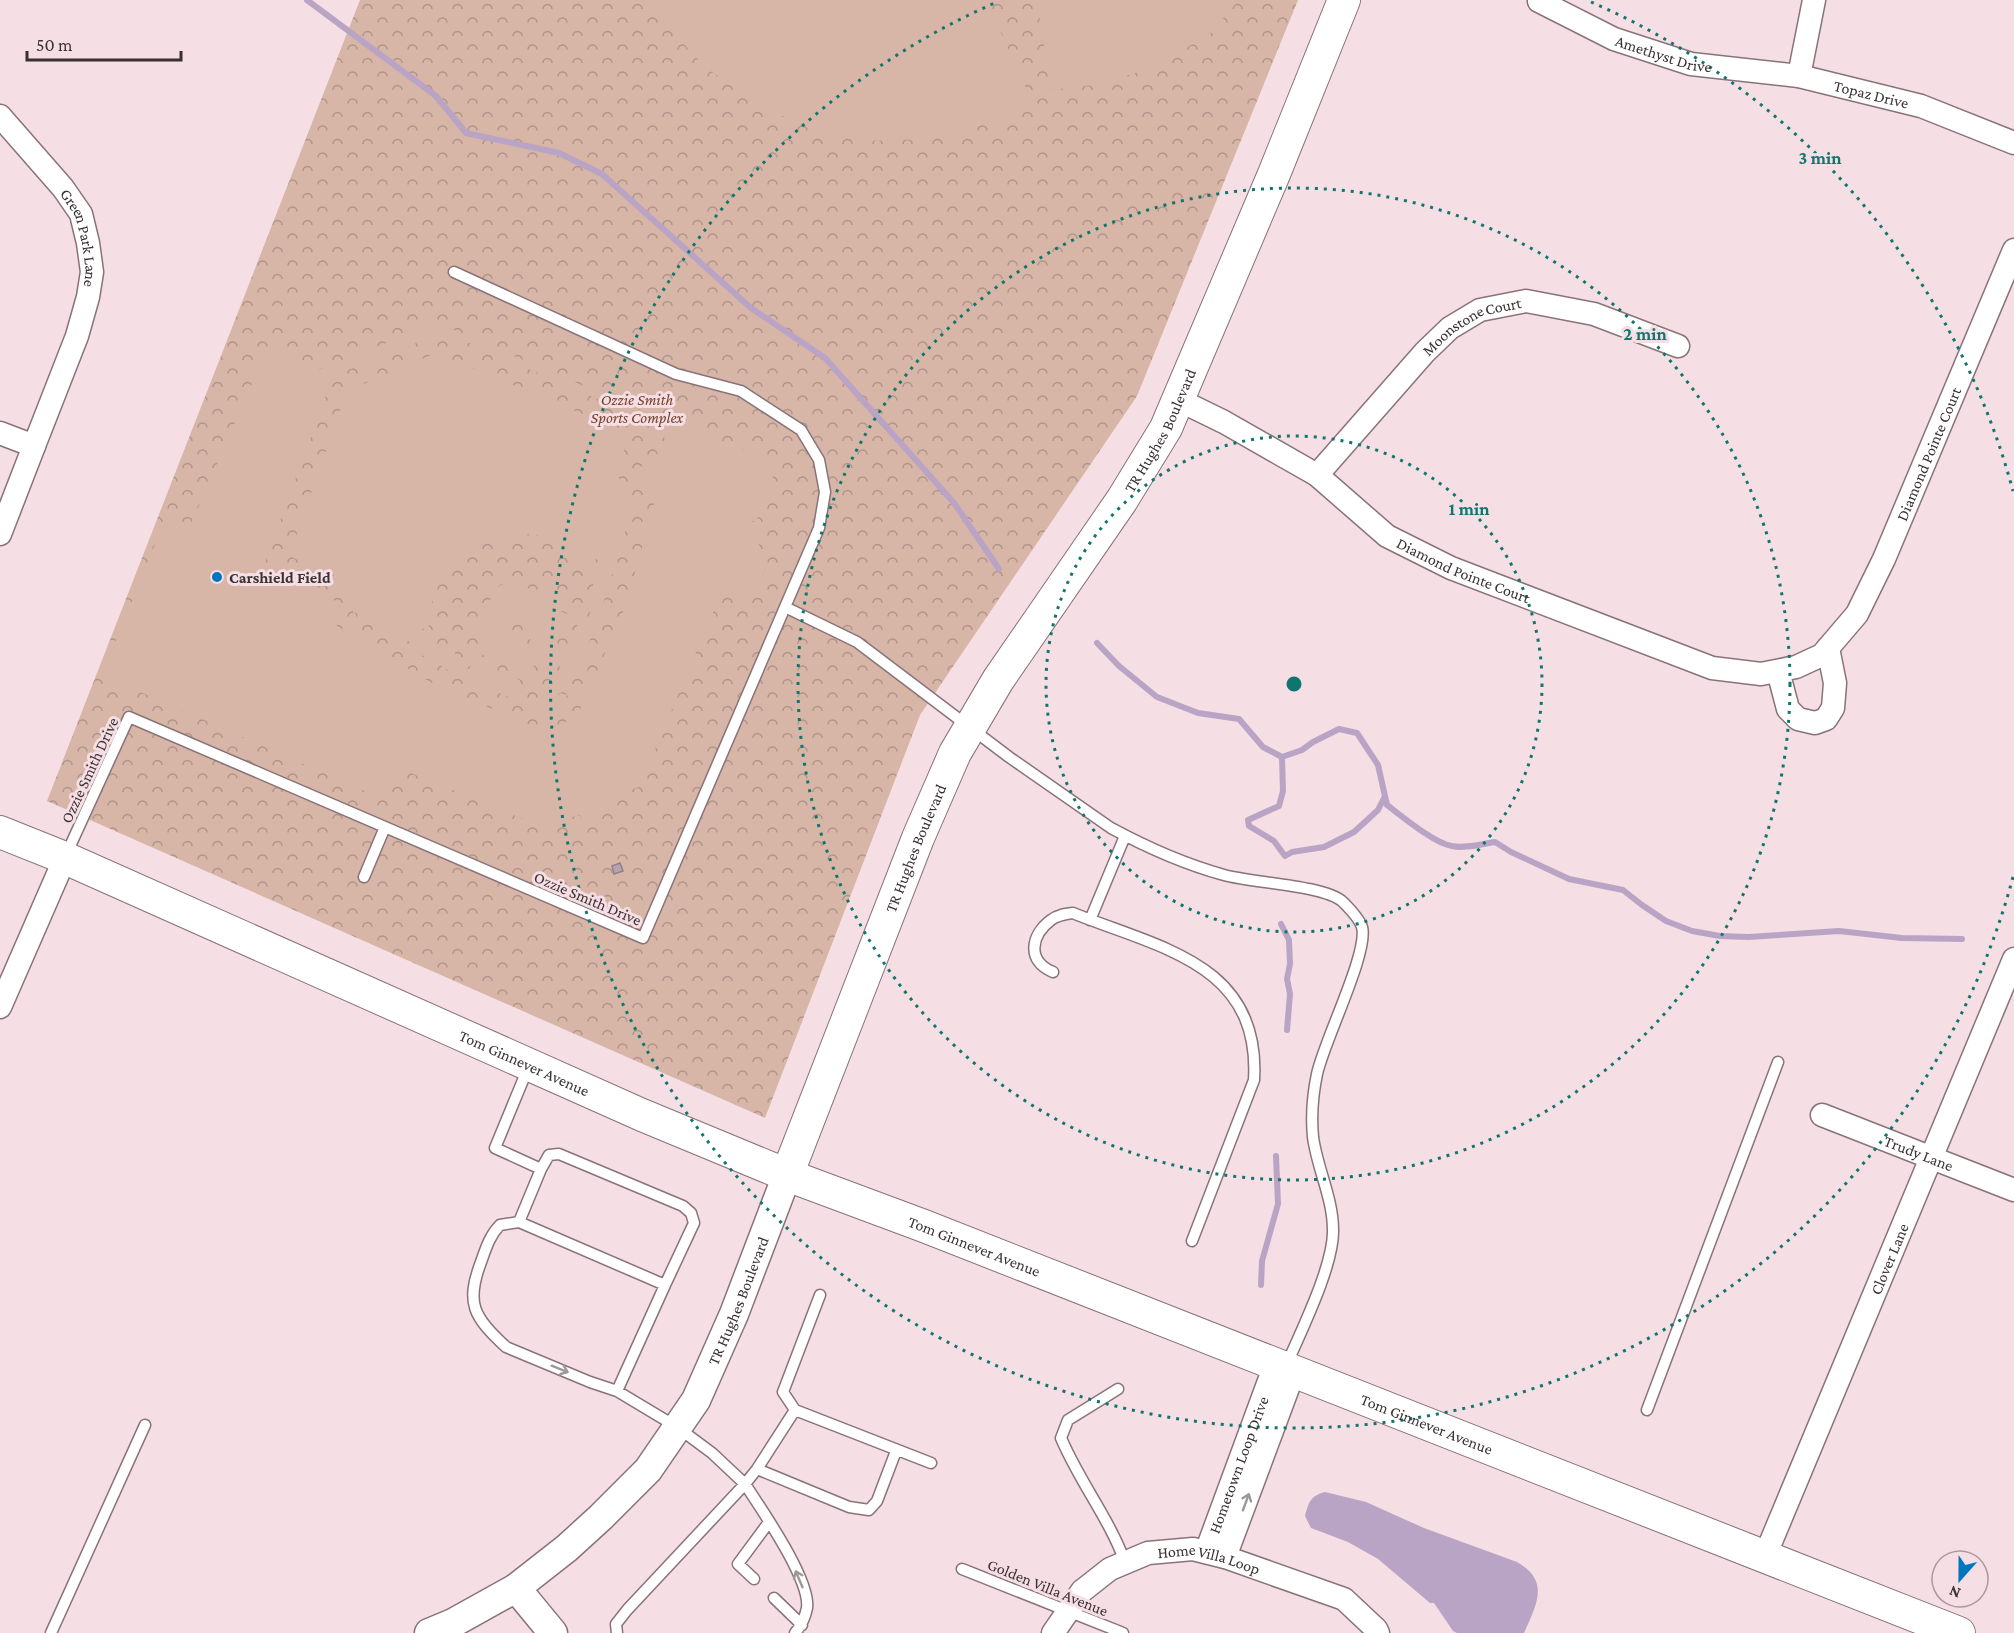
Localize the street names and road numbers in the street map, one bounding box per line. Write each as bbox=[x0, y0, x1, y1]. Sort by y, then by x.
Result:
street label: Amethyst Drive bbox=[1613, 32, 1712, 75]
street label: Topaz Drive bbox=[1832, 77, 1910, 112]
street label: Green Park Lane bbox=[57, 186, 100, 288]
street label: Moonstone Court bbox=[1419, 294, 1524, 359]
street label: TR Hughes Boulevard bbox=[1121, 366, 1199, 495]
street label: Diamond Pointe Court bbox=[1893, 384, 1965, 523]
street label: Diamond Pointe Court bbox=[1394, 534, 1533, 607]
street label: Ozzie Smith Drive bbox=[58, 715, 121, 826]
street label: TR Hughes Boulevard bbox=[882, 781, 950, 915]
street label: Ozzie Smith Drive bbox=[532, 868, 644, 929]
street label: Tom Ginnever Avenue bbox=[457, 1027, 592, 1099]
street label: Trudy Lane bbox=[1882, 1132, 1956, 1174]
street label: Tom Ginnever Avenue bbox=[906, 1213, 1043, 1280]
street label: Clover Lane bbox=[1867, 1221, 1912, 1297]
street label: TR Hughes Boulevard bbox=[705, 1234, 772, 1368]
street label: Tom Ginnever Avenue bbox=[1358, 1391, 1495, 1458]
street label: Hometown Loop Drive bbox=[1206, 1394, 1272, 1536]
street label: Home Villa Loop bbox=[1157, 1541, 1262, 1579]
street label: Golden Villa Avenue bbox=[985, 1556, 1110, 1619]

